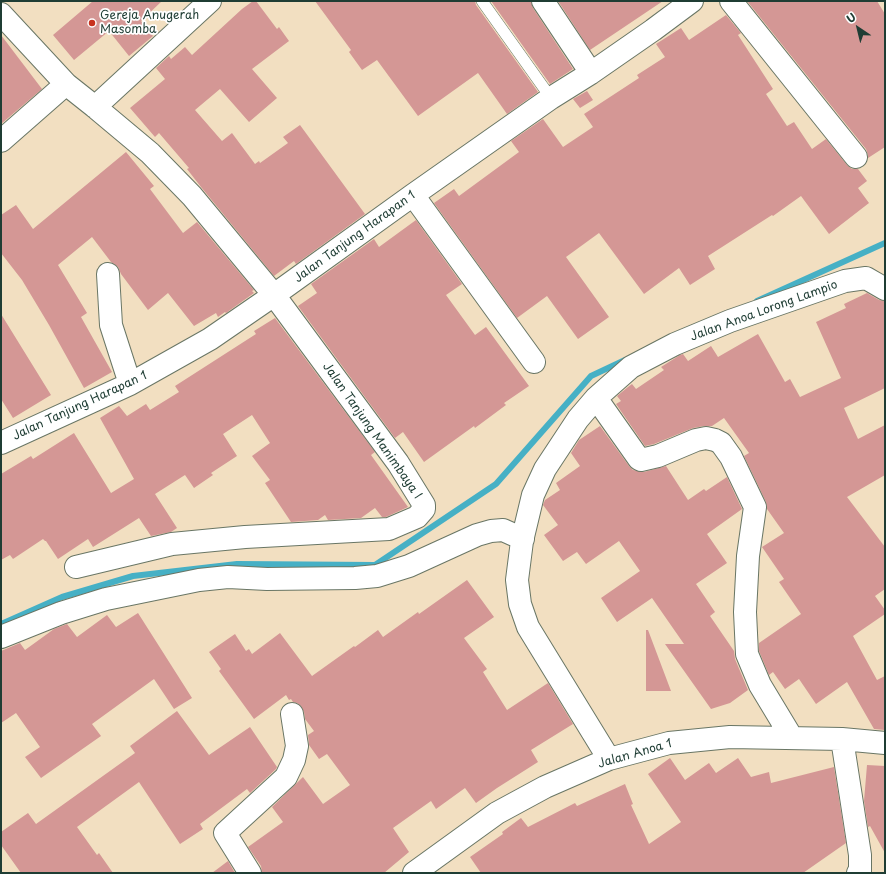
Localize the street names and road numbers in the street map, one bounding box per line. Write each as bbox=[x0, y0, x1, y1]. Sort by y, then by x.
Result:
street label: Jalan Tanjung Harapan 1 bbox=[291, 188, 419, 286]
street label: Jalan Anoa Lorong Lampio bbox=[689, 278, 839, 344]
street label: Jalan Tanjung Manimbaya I bbox=[319, 360, 425, 502]
street label: Jalan Tanjung Harapan 1 bbox=[11, 369, 149, 443]
street label: Jalan Anoa 1 bbox=[596, 737, 674, 771]

